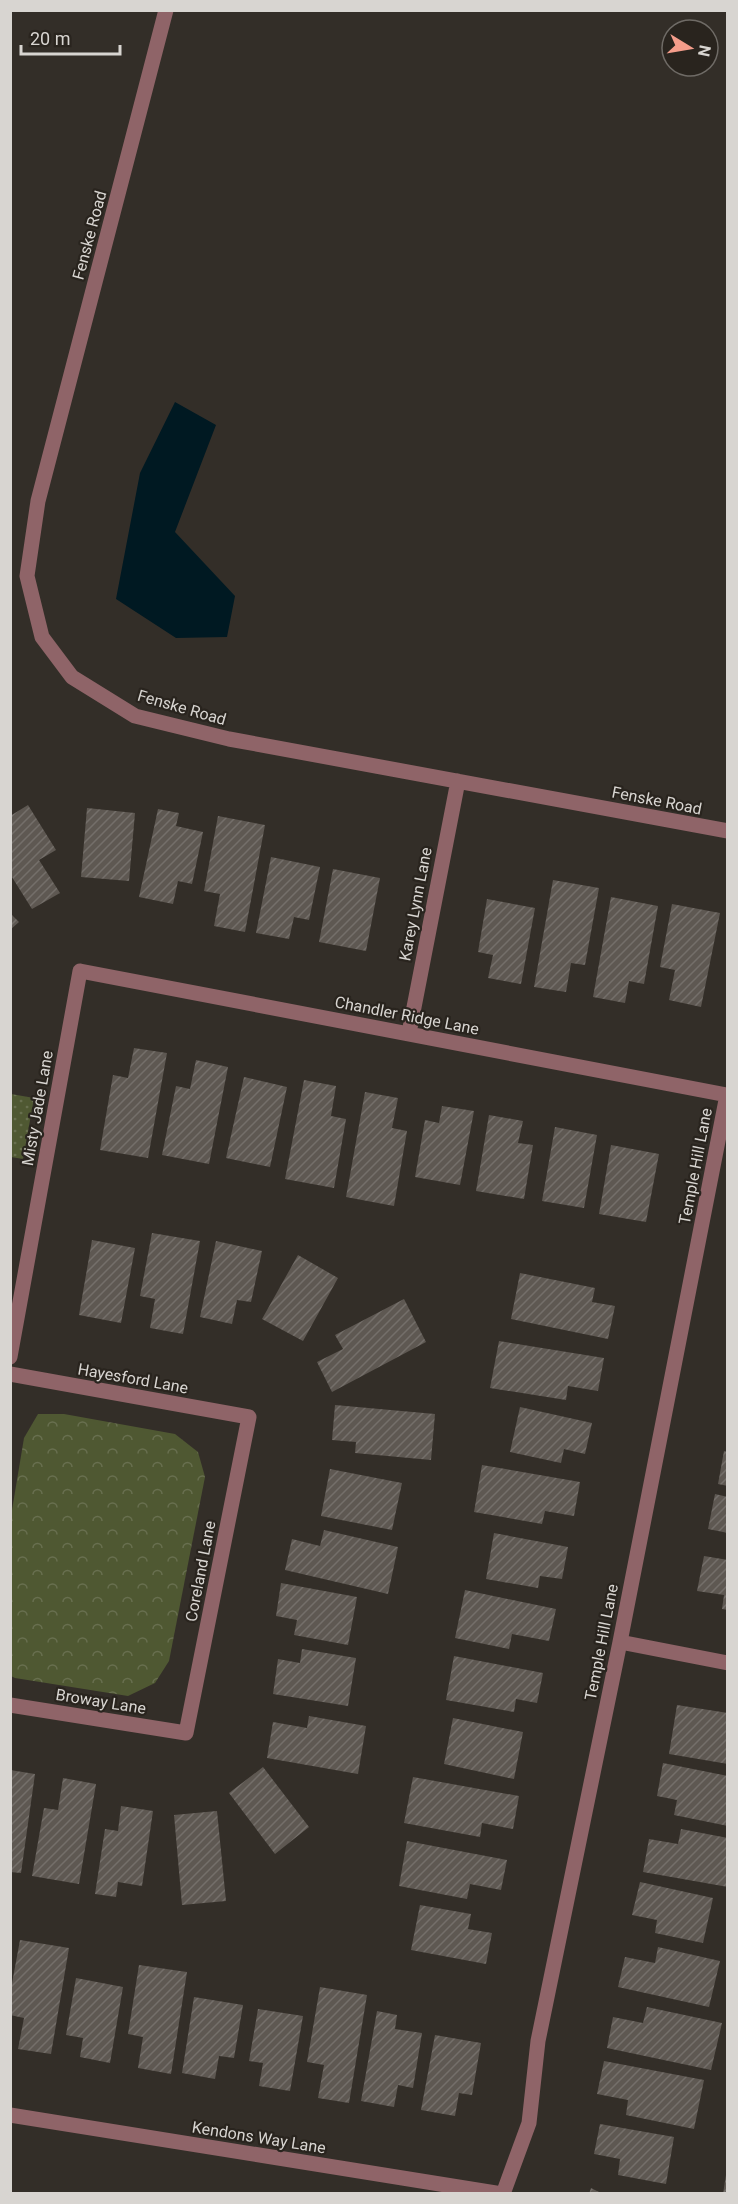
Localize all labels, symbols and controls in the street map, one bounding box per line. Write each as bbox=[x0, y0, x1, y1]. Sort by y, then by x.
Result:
scale bar bbox=[21, 18, 120, 56]
north arrow bbox=[660, 18, 720, 78]
text: 20 m bbox=[30, 28, 70, 49]
text: N bbox=[694, 43, 715, 58]
street label: Fenske Road bbox=[68, 189, 110, 282]
street label: Fenske Road bbox=[135, 686, 228, 729]
street label: Fenske Road bbox=[610, 782, 704, 819]
street label: Karey Lynn Lane bbox=[395, 846, 436, 963]
street label: Chandler Ridge Lane bbox=[333, 992, 481, 1039]
street label: Misty Jade Lane bbox=[18, 1049, 57, 1167]
street label: Temple Hill Lane bbox=[675, 1106, 716, 1226]
street label: Hayesford Lane bbox=[76, 1359, 190, 1398]
street label: Coreland Lane bbox=[181, 1519, 220, 1623]
street label: Temple Hill Lane bbox=[581, 1582, 622, 1702]
street label: Broway Lane bbox=[54, 1685, 147, 1718]
street label: Kendons Way Lane bbox=[191, 2118, 327, 2157]

